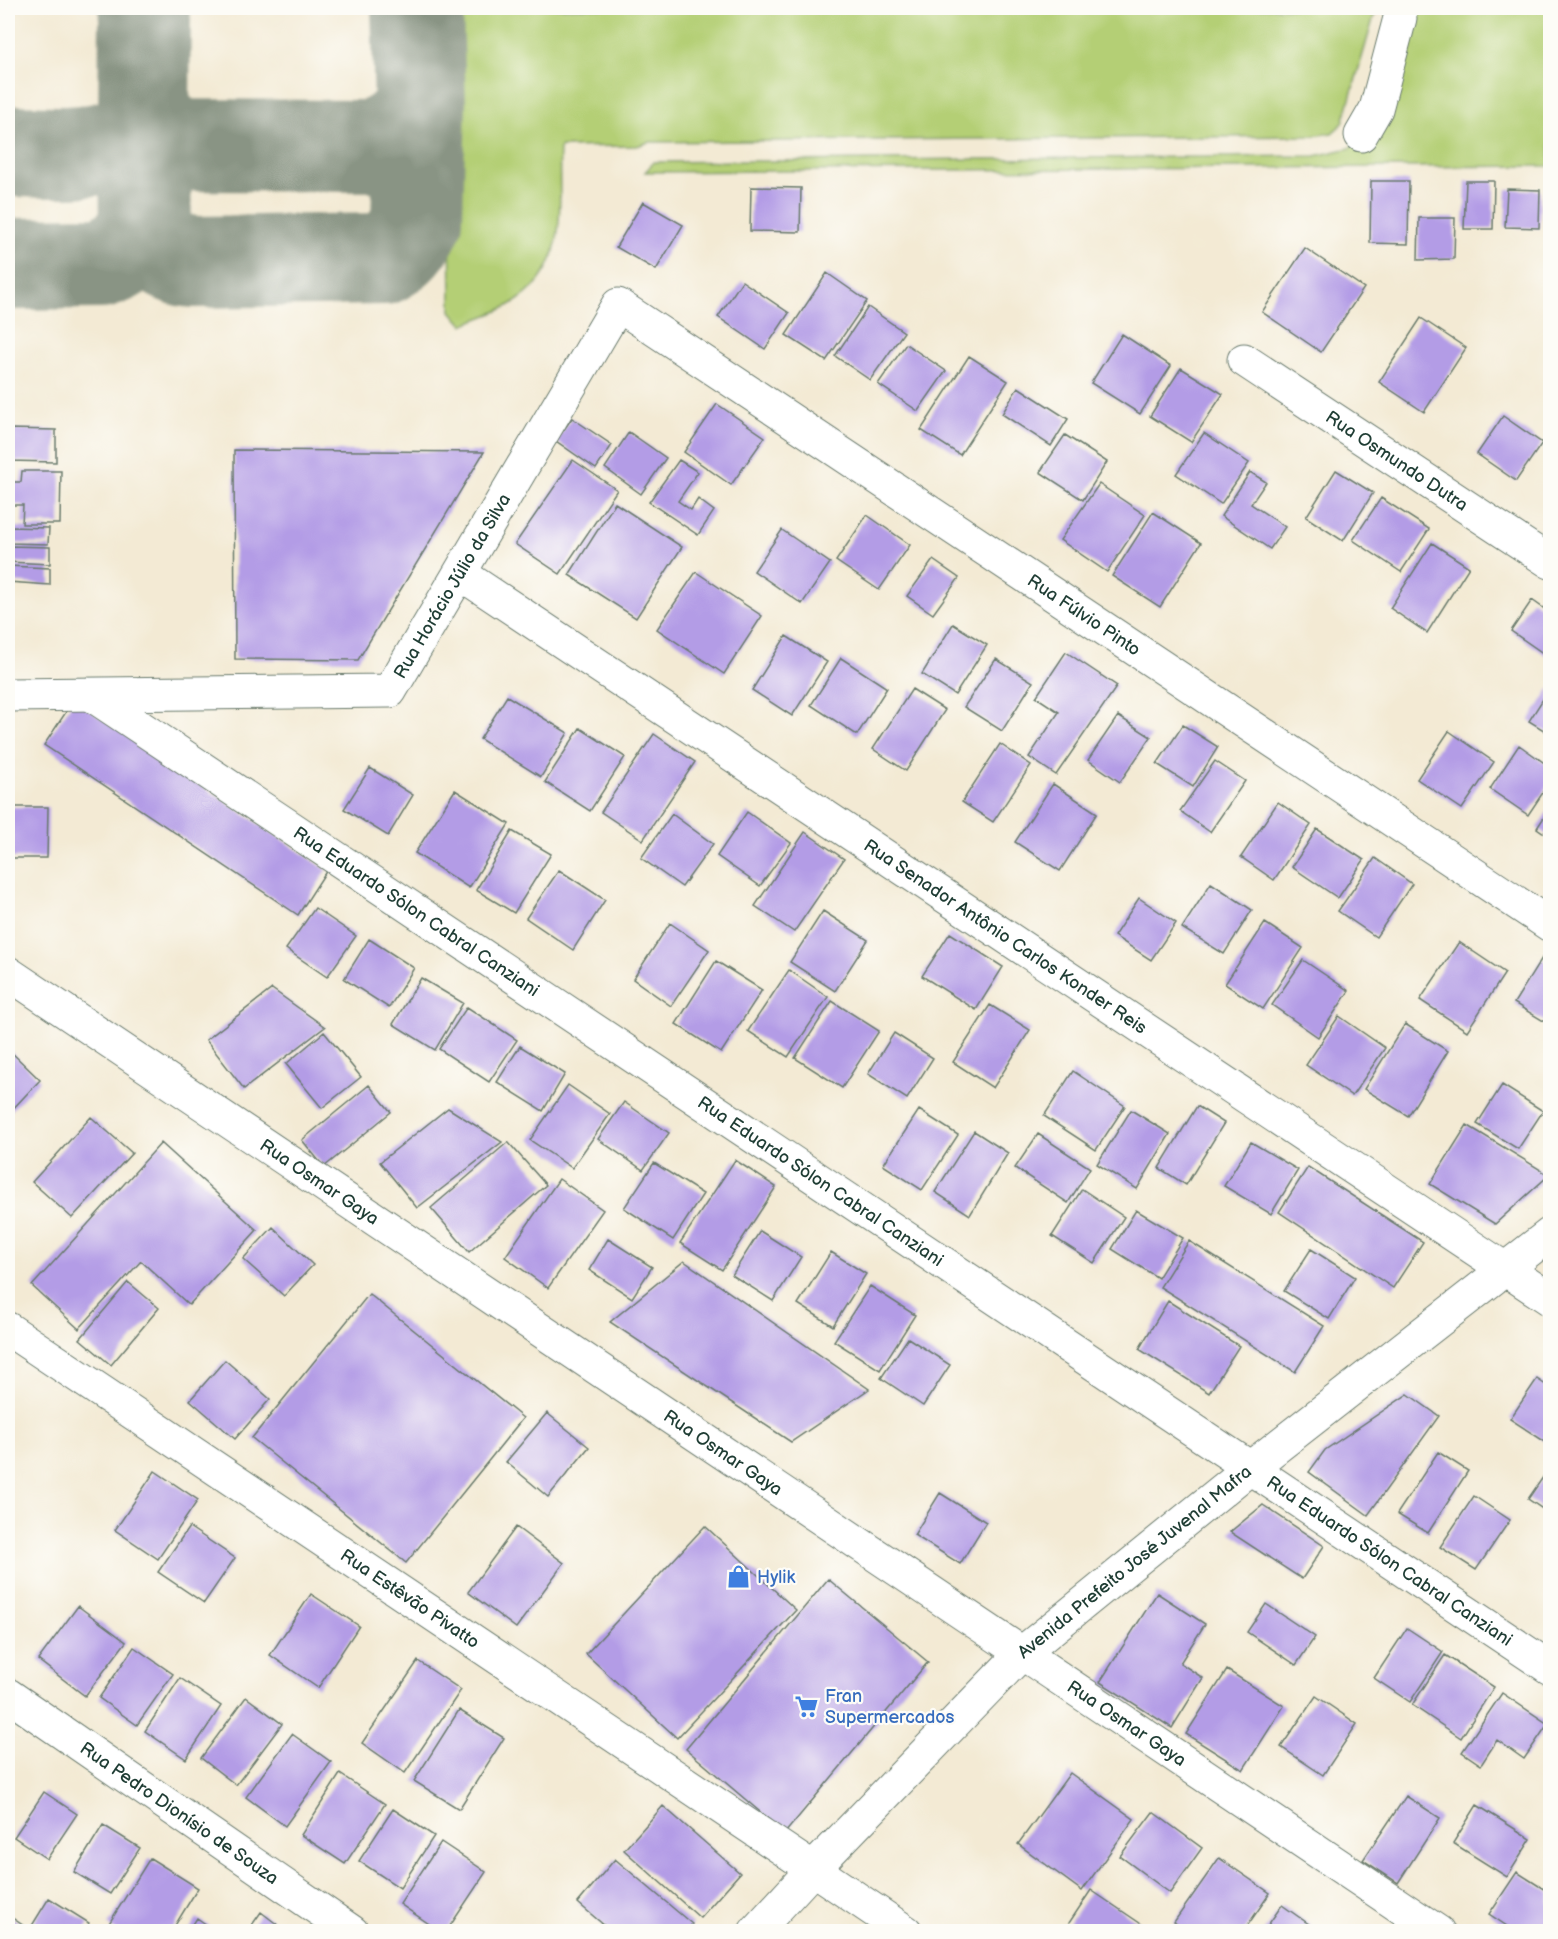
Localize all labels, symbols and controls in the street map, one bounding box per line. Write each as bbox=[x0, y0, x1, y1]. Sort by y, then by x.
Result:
street label: Rua Osmundo Dutra bbox=[1321, 407, 1472, 516]
street label: Rua Horácio Júlio da Silva bbox=[390, 490, 515, 682]
street label: Rua Fúlvio Pinto bbox=[1023, 570, 1144, 661]
street label: Rua Eduardo Sólon Cabral Canziani bbox=[289, 822, 543, 1001]
street label: Rua Senador Antônio Carlos Konder Reis bbox=[860, 835, 1151, 1039]
street label: Rua Eduardo Sólon Cabral Canziani bbox=[694, 1092, 947, 1271]
street label: Rua Osmar Gaya bbox=[256, 1135, 383, 1230]
street label: Rua Osmar Gaya bbox=[659, 1406, 786, 1500]
street label: Avenida Prefeito José Juvenal Mafra bbox=[1014, 1461, 1256, 1663]
street label: Rua Eduardo Sólon Cabral Canziani bbox=[1263, 1472, 1516, 1651]
street label: Rua Estêvão Pivatto bbox=[336, 1545, 483, 1653]
shop icon: Hylik bbox=[726, 1564, 752, 1590]
place label: Hylik bbox=[757, 1567, 796, 1588]
street label: Rua Osmar Gaya bbox=[1063, 1676, 1190, 1771]
place label: Fran Supermercados bbox=[825, 1686, 955, 1728]
supermarket icon: Fran Supermercados bbox=[794, 1693, 820, 1719]
street label: Rua Pedro Dionísio de Souza bbox=[76, 1738, 282, 1889]

